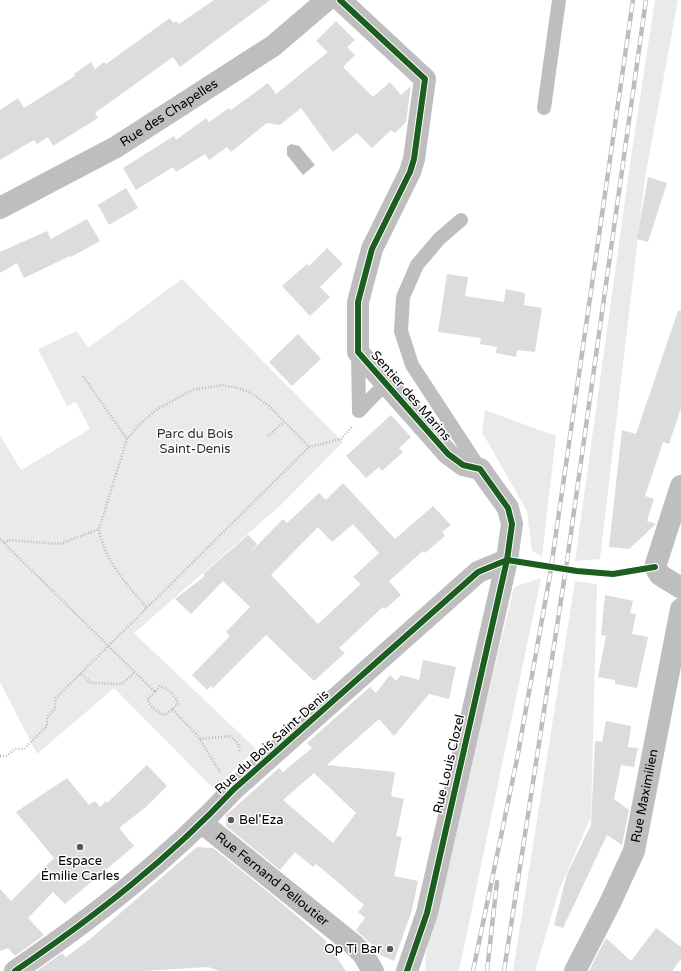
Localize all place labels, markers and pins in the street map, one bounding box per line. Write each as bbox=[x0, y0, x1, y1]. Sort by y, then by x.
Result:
place label: Bel'Eza bbox=[239, 812, 284, 828]
marker: Bel'Eza bbox=[226, 815, 236, 825]
marker: Espace Émilie Carles bbox=[75, 842, 85, 852]
place label: Espace Émilie Carles bbox=[41, 853, 119, 884]
place label: Op Ti Bar bbox=[324, 941, 382, 957]
marker: Op Ti Bar bbox=[385, 944, 395, 954]

